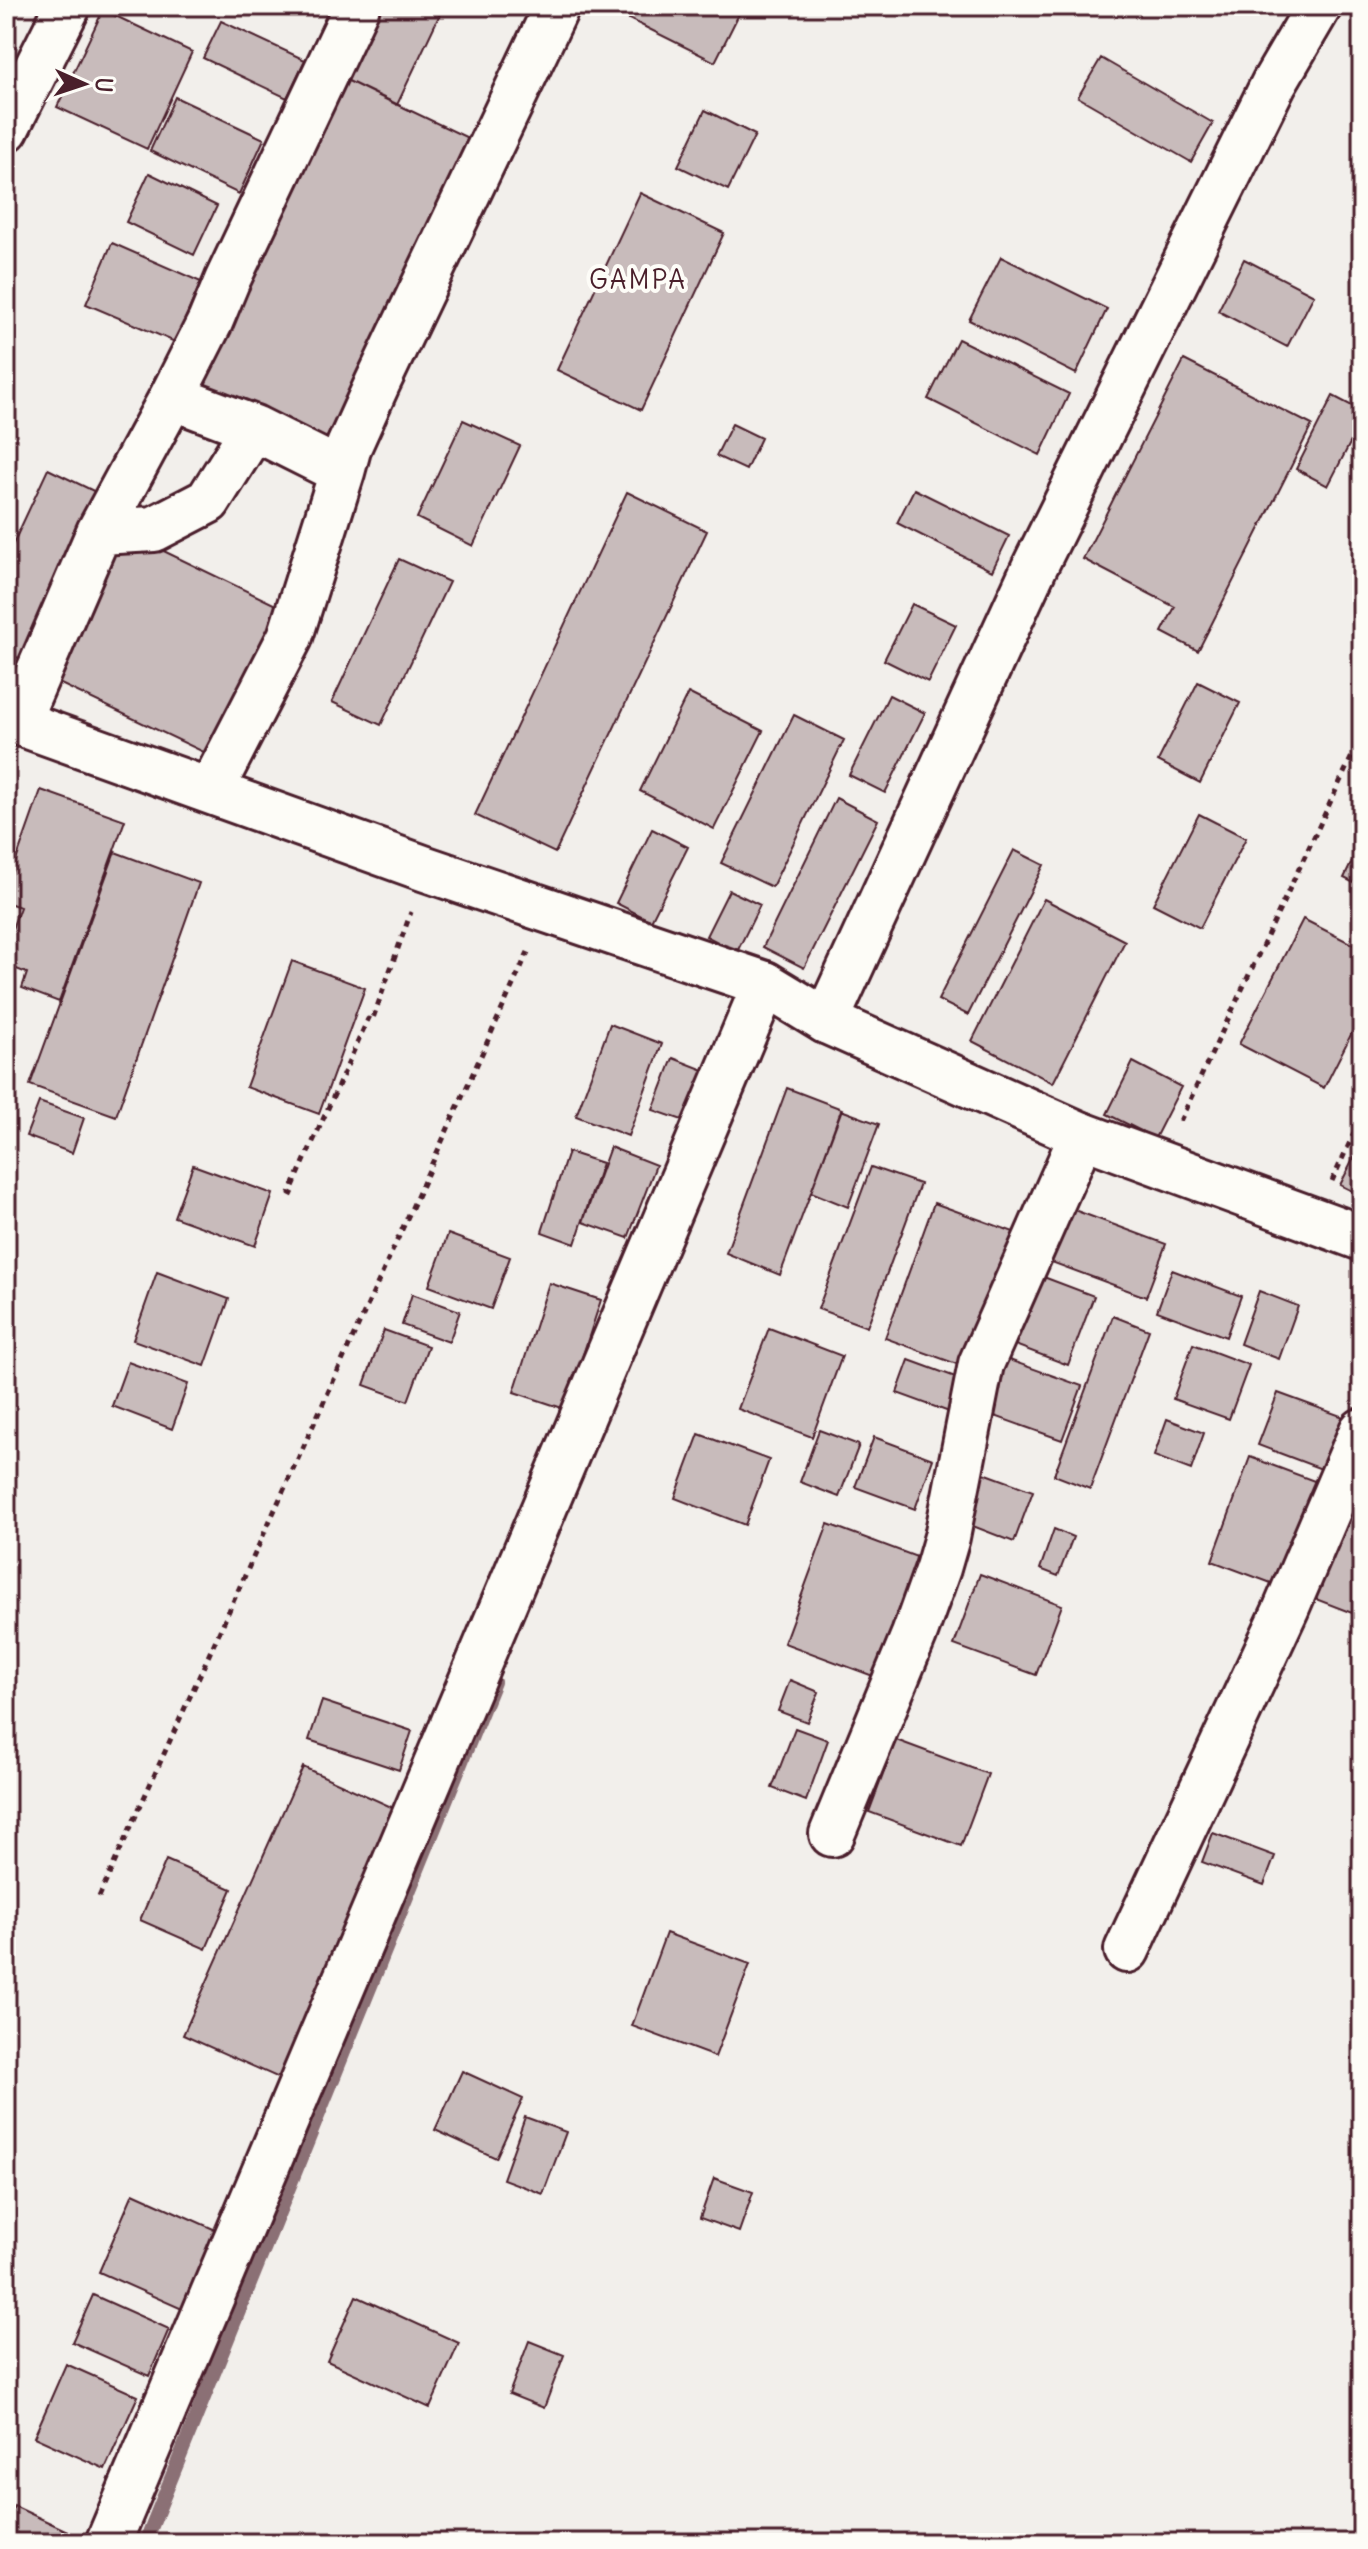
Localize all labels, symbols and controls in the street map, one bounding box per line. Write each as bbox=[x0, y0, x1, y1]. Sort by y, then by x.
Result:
north arrow bbox=[44, 44, 124, 124]
text: U bbox=[90, 77, 118, 93]
district label: GAMPA bbox=[589, 263, 687, 296]

